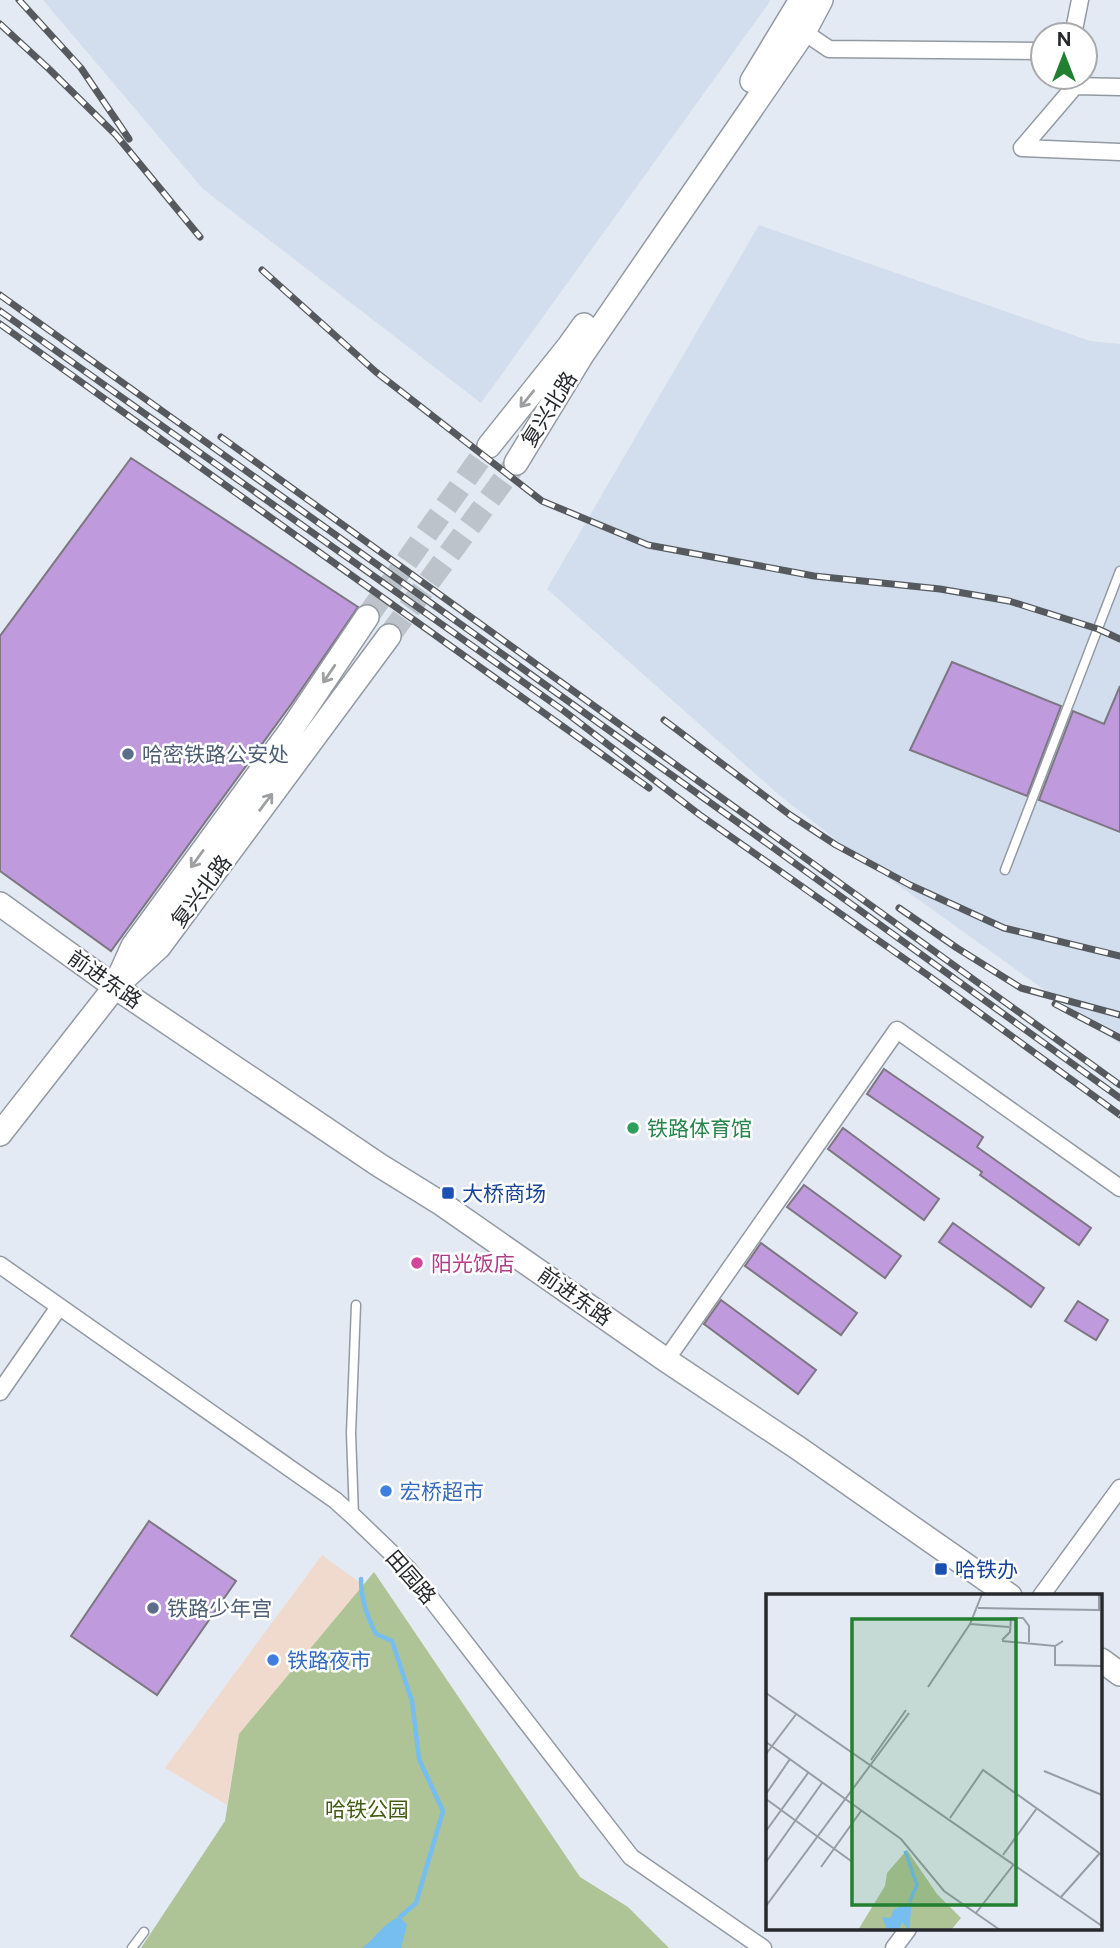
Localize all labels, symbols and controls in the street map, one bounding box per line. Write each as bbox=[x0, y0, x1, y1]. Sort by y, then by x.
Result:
north arrow bbox=[1029, 21, 1099, 91]
text: N bbox=[1057, 28, 1071, 51]
street label: 复兴北路 bbox=[516, 367, 582, 451]
one-way arrow bbox=[519, 390, 535, 408]
one-way arrow bbox=[322, 664, 336, 683]
place label: 哈密铁路公安处 bbox=[142, 742, 289, 767]
marker: 哈密铁路公安处 bbox=[120, 746, 136, 762]
one-way arrow bbox=[259, 793, 274, 812]
one-way arrow bbox=[190, 849, 204, 868]
street label: 复兴北路 bbox=[166, 850, 236, 932]
street label: 前进东路 bbox=[63, 945, 147, 1013]
place label: 铁路体育馆 bbox=[647, 1116, 752, 1141]
marker: 铁路体育馆 bbox=[625, 1120, 641, 1136]
place label: 大桥商场 bbox=[462, 1181, 546, 1206]
marker: 大桥商场 bbox=[440, 1185, 456, 1201]
place label: 阳光饭店 bbox=[431, 1251, 515, 1276]
marker: 阳光饭店 bbox=[409, 1255, 425, 1271]
street label: 前进东路 bbox=[533, 1262, 617, 1330]
place label: 宏桥超市 bbox=[400, 1479, 484, 1504]
marker: 宏桥超市 bbox=[378, 1483, 394, 1499]
street label: 田园路 bbox=[381, 1545, 441, 1609]
place label: 哈铁办 bbox=[955, 1557, 1018, 1582]
marker: 哈铁办 bbox=[933, 1561, 949, 1577]
inset map bbox=[766, 1594, 1102, 1930]
place label: 铁路少年宫 bbox=[167, 1596, 272, 1621]
marker: 铁路少年宫 bbox=[145, 1600, 161, 1616]
place label: 铁路夜市 bbox=[287, 1648, 371, 1673]
marker: 铁路夜市 bbox=[265, 1652, 281, 1668]
park label: 哈铁公园 bbox=[325, 1797, 409, 1822]

